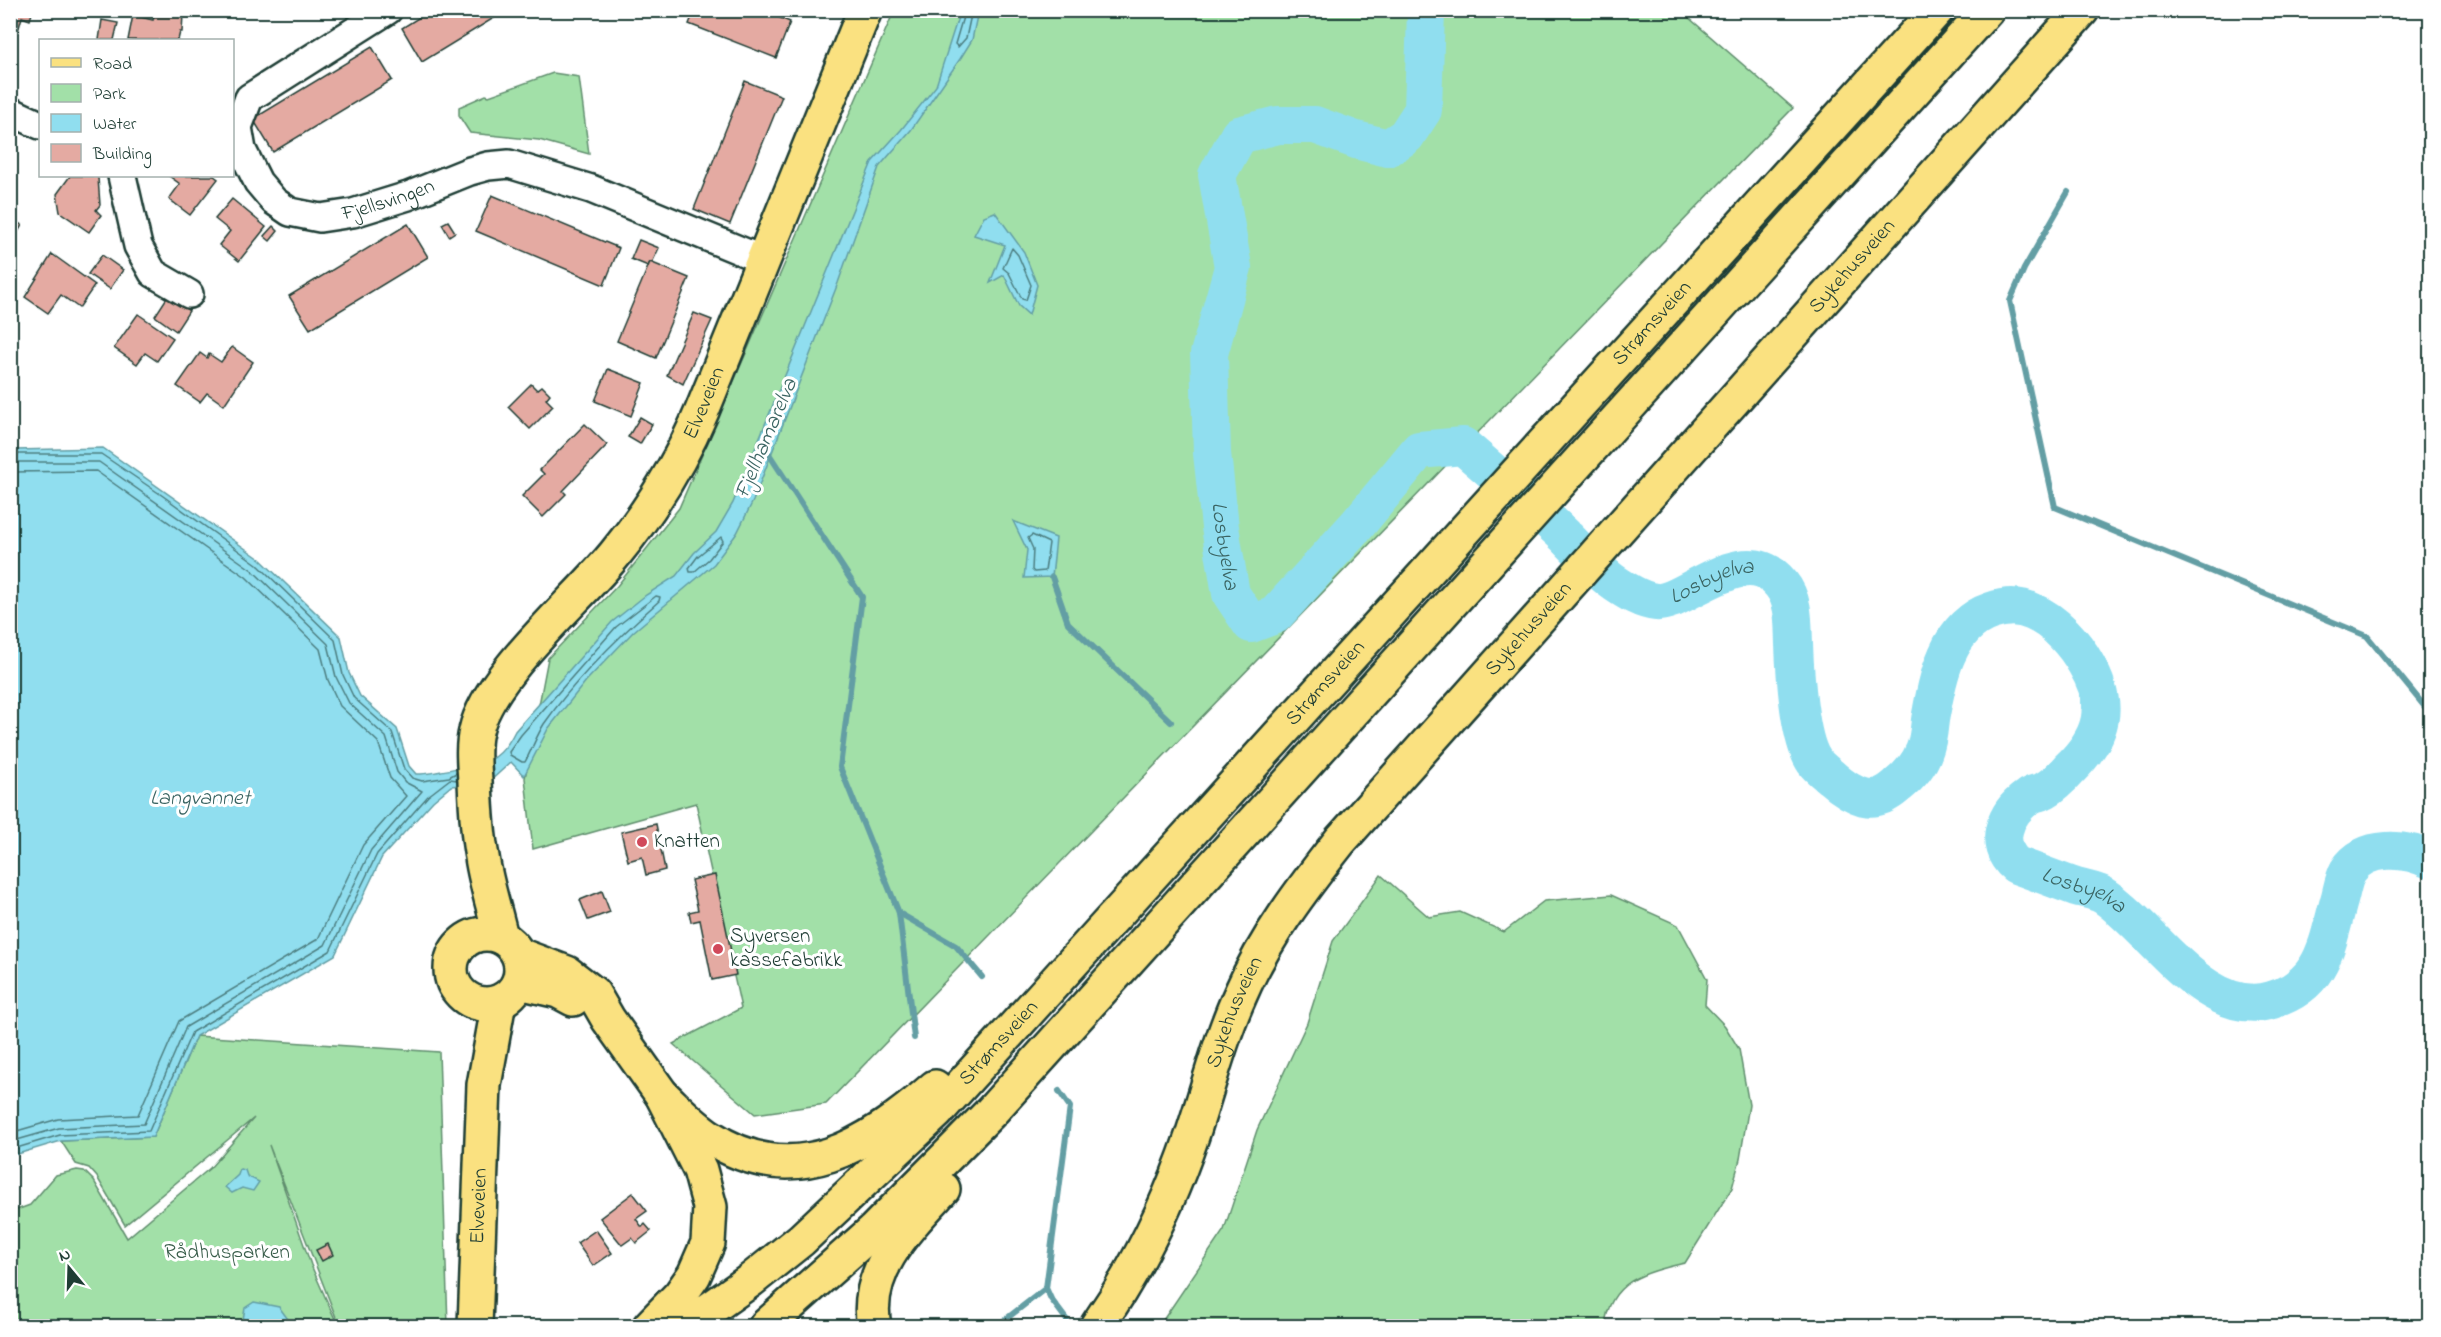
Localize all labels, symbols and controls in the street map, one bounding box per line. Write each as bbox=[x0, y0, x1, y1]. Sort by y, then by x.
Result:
legend bbox=[39, 39, 234, 177]
text: Road bbox=[93, 52, 132, 78]
text: Park bbox=[93, 82, 126, 108]
text: Water bbox=[93, 112, 137, 138]
text: Building bbox=[92, 142, 152, 169]
street label: Fjellsvingen bbox=[339, 172, 439, 230]
street label: Sykehusveien bbox=[1802, 213, 1903, 321]
street label: Strømsveien bbox=[1605, 274, 1699, 373]
street label: Elveveien bbox=[676, 362, 733, 445]
water label: Fjellhamarelva bbox=[727, 373, 807, 504]
water label: Losbyelva bbox=[1201, 501, 1246, 594]
water label: Losbyelva bbox=[1665, 552, 1755, 614]
street label: Sykehusveien bbox=[1478, 575, 1580, 683]
street label: Strømsveien bbox=[1279, 634, 1373, 733]
water label: Langvannet bbox=[150, 783, 253, 815]
place label: Knatten bbox=[654, 827, 720, 857]
marker: Knatten bbox=[635, 835, 649, 849]
water label: Losbyelva bbox=[2037, 860, 2134, 923]
place label: Syversen kassefabrikk bbox=[730, 922, 843, 976]
marker: Syversen kassefabrikk bbox=[711, 942, 725, 956]
street label: Sykehusveien bbox=[1199, 951, 1271, 1072]
street label: Strømsveien bbox=[952, 994, 1046, 1093]
street label: Elveveien bbox=[463, 1167, 496, 1245]
north arrow bbox=[39, 1238, 99, 1298]
park label: Rådhusparken bbox=[164, 1238, 290, 1268]
text: N bbox=[56, 1243, 74, 1269]

